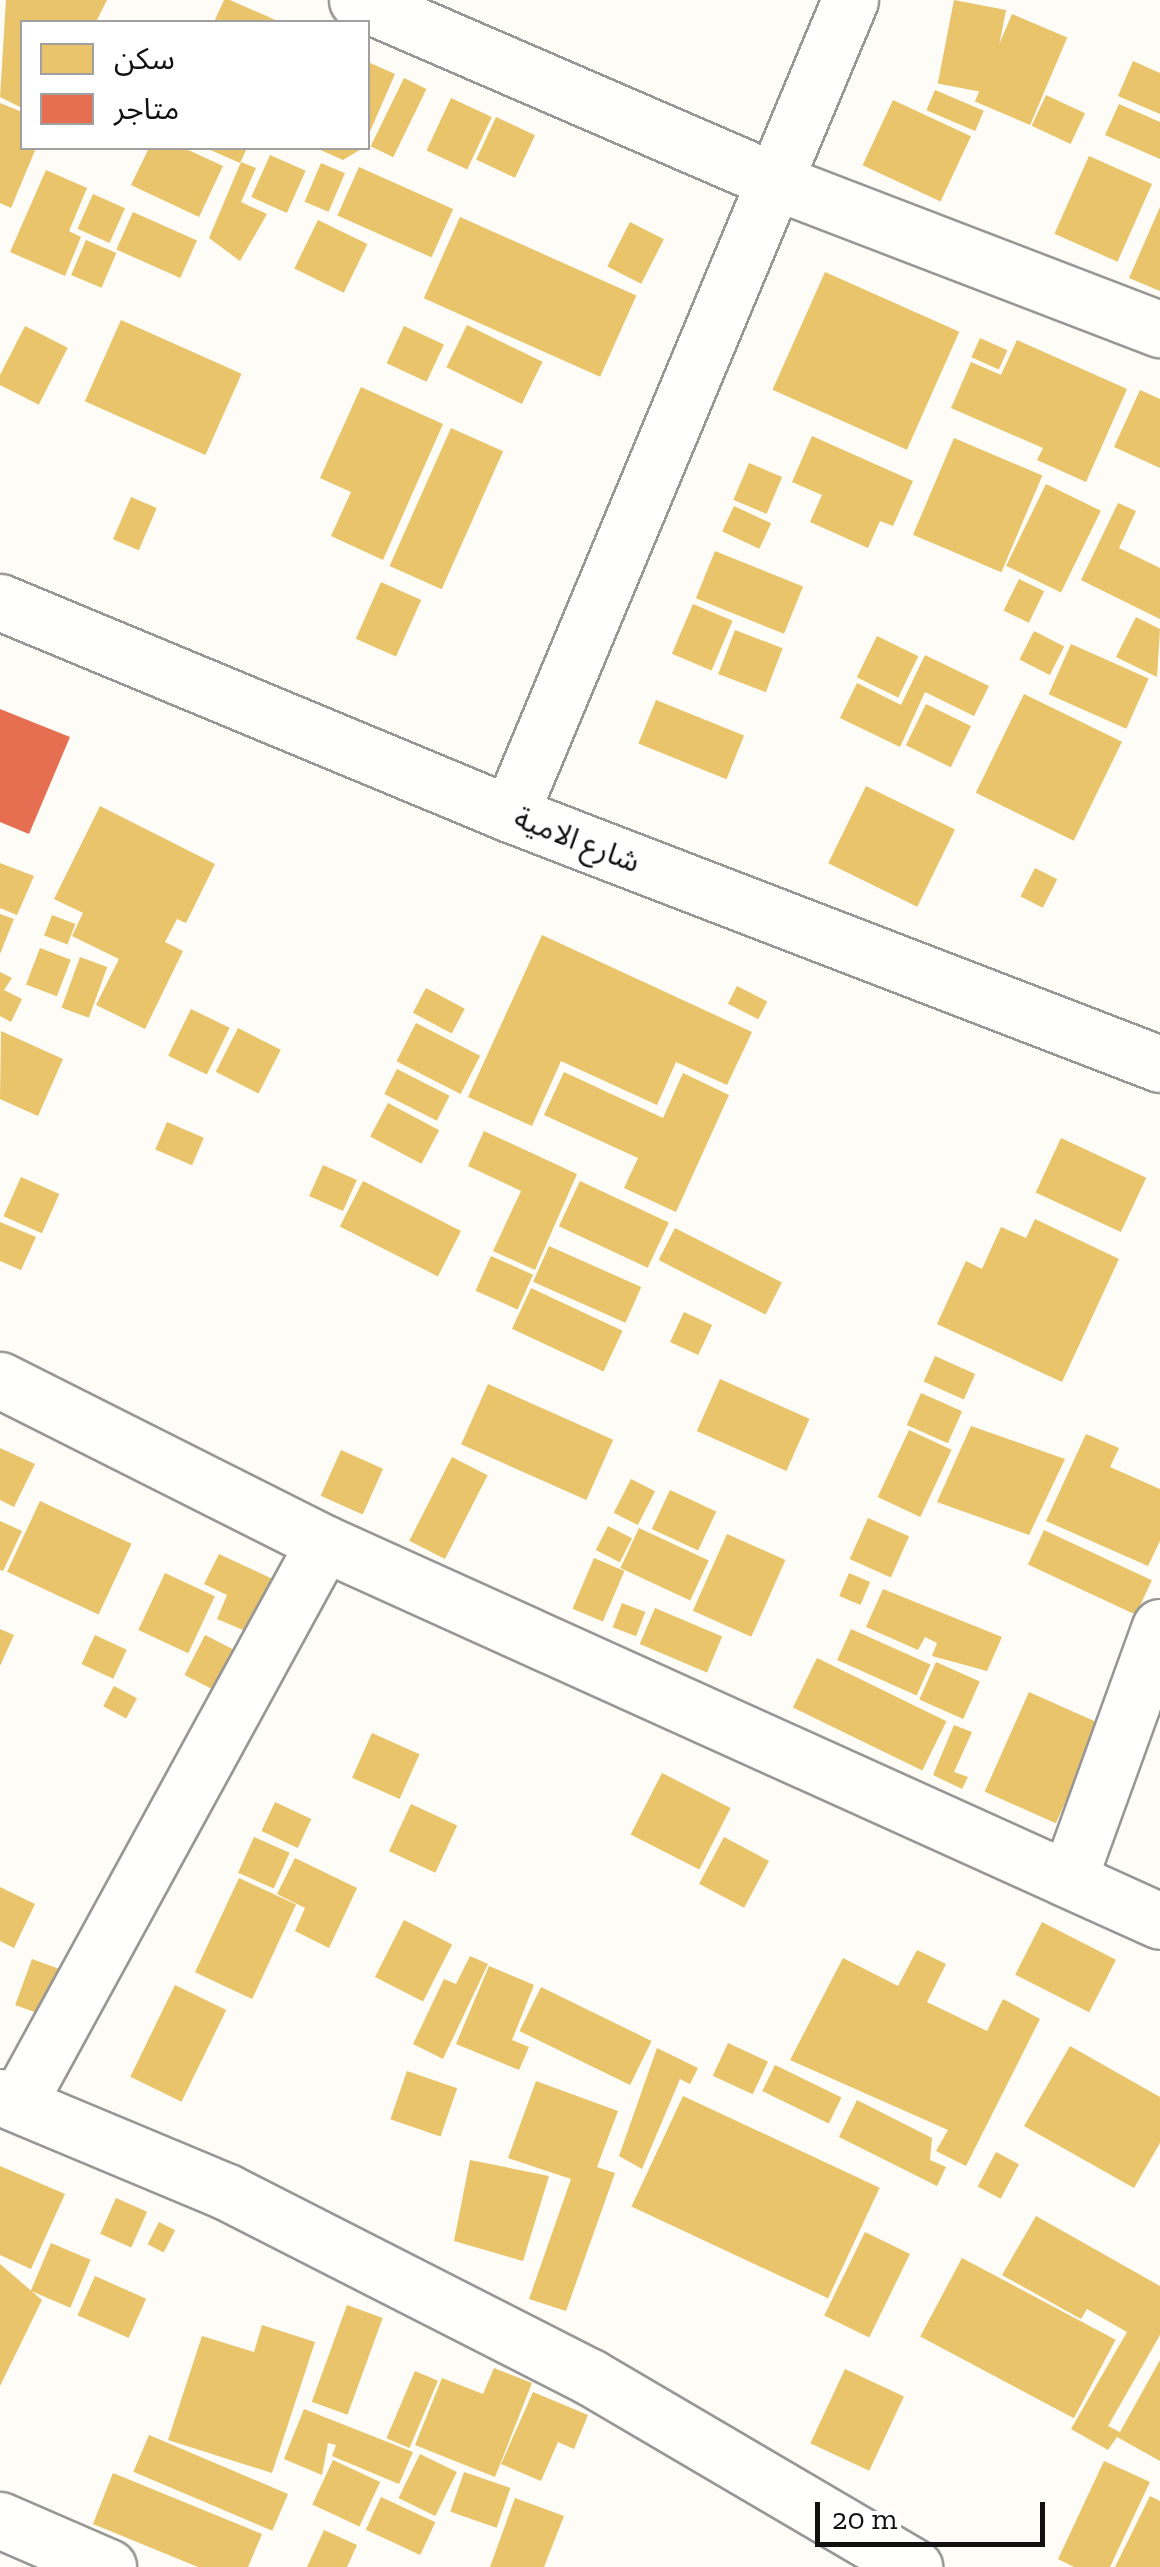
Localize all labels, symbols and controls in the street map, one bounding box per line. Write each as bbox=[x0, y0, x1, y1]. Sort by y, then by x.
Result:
legend bbox=[20, 20, 370, 150]
text: سكن bbox=[114, 41, 175, 77]
text: متاجر bbox=[114, 91, 179, 127]
street label: شارع الامية bbox=[509, 800, 645, 880]
scale bar bbox=[820, 2482, 1050, 2544]
text: 20 m bbox=[832, 2501, 897, 2537]

